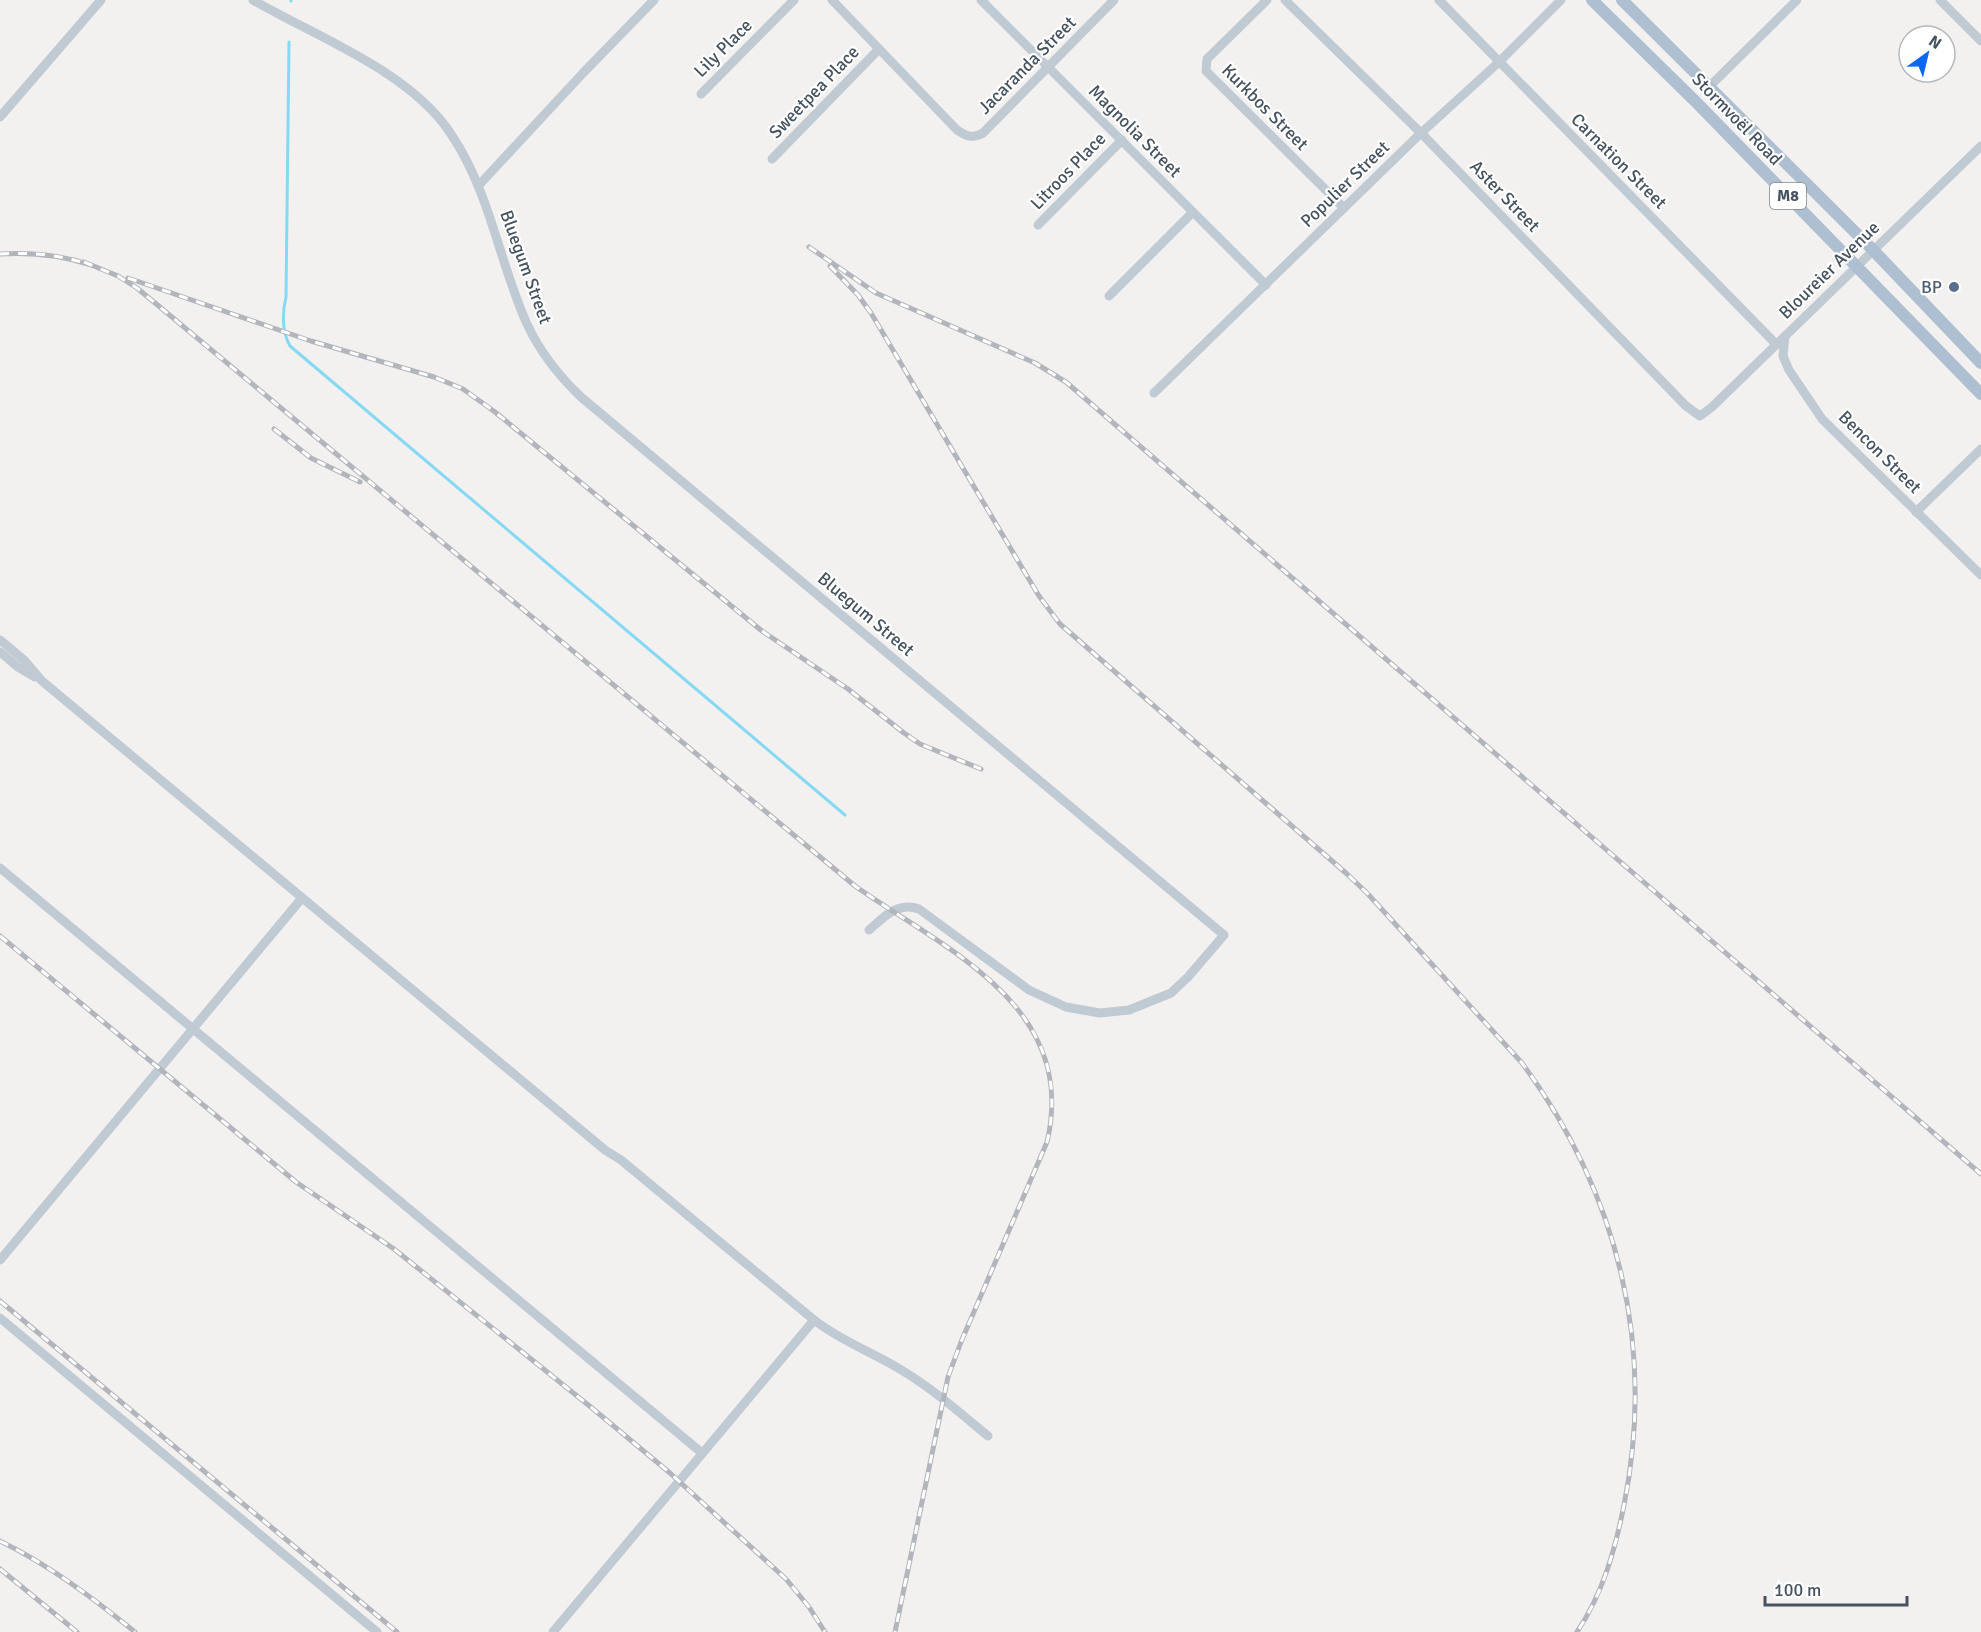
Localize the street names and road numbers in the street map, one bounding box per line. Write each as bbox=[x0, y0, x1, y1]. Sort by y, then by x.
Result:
street label: Jacaranda Street bbox=[974, 12, 1080, 118]
street label: Lily Place bbox=[689, 14, 757, 82]
street label: Sweetpea Place bbox=[764, 41, 864, 143]
street label: Kurkbos Street bbox=[1217, 59, 1313, 155]
street label: Stormvoël Road bbox=[1687, 68, 1787, 170]
street label: Magnolia Street bbox=[1084, 80, 1186, 182]
street label: Carnation Street bbox=[1566, 108, 1672, 214]
street label: Litroos Place bbox=[1026, 128, 1110, 214]
street label: Populier Street bbox=[1296, 136, 1394, 232]
street label: Aster Street bbox=[1465, 155, 1545, 237]
road number: M8 bbox=[1770, 183, 1806, 209]
street label: Bluegum Street bbox=[495, 207, 557, 327]
street label: Bloureier Avenue bbox=[1774, 216, 1884, 324]
street label: Bencon Street bbox=[1834, 406, 1926, 498]
street label: Bluegum Street bbox=[813, 567, 919, 661]

